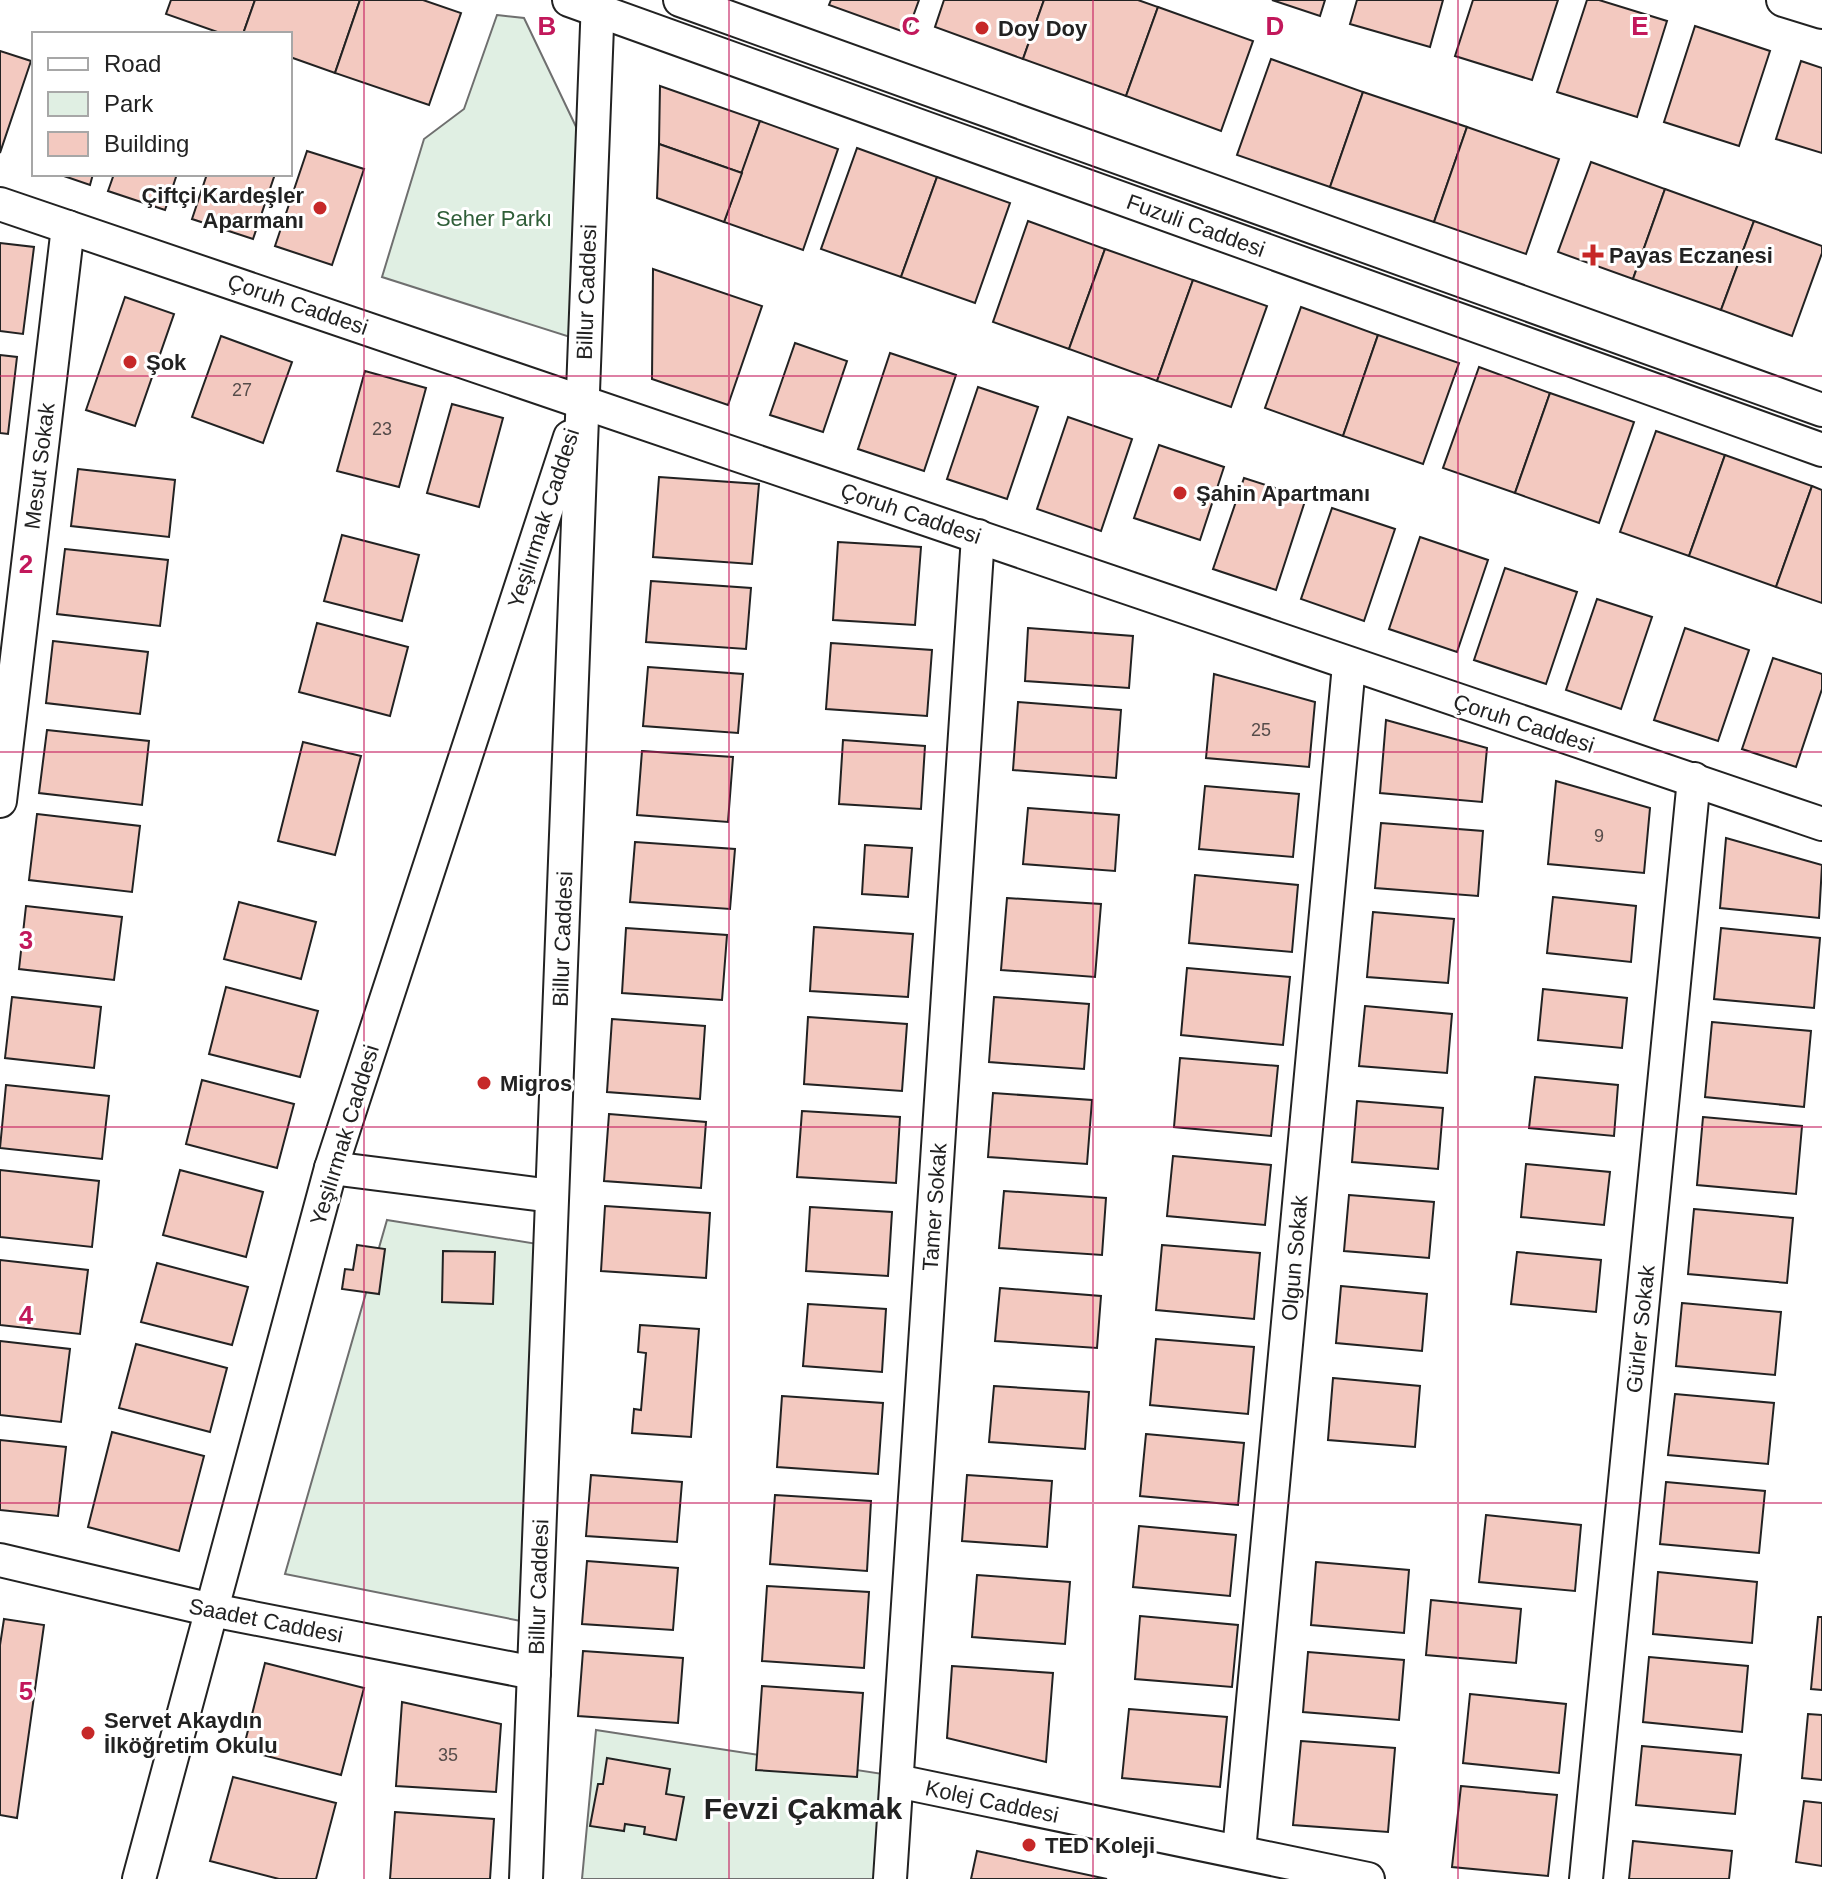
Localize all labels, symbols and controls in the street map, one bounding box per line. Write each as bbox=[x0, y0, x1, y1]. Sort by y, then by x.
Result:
text: B bbox=[538, 11, 556, 41]
text: C bbox=[902, 11, 921, 41]
text: D bbox=[1266, 11, 1284, 41]
text: E bbox=[1631, 11, 1649, 41]
place label: Doy Doy bbox=[998, 16, 1088, 41]
marker: Doy Doy bbox=[973, 19, 991, 37]
legend bbox=[32, 32, 292, 176]
text: Road bbox=[104, 50, 161, 77]
text: Park bbox=[104, 90, 154, 117]
text: Building bbox=[104, 130, 189, 157]
place label: Çiftçi Kardeşler Aparmanı bbox=[141, 183, 304, 233]
street label: Fuzuli Caddesi bbox=[1123, 189, 1268, 262]
marker: Çiftçi Kardeşler Aparmanı bbox=[311, 199, 329, 217]
park label: Seher Parkı bbox=[436, 206, 552, 231]
street label: Billur Caddesi bbox=[572, 224, 601, 360]
place label: Payas Eczanesi bbox=[1609, 243, 1773, 268]
marker: Payas Eczanesi bbox=[1584, 246, 1602, 264]
street label: Çoruh Caddesi bbox=[224, 269, 371, 340]
place label: Şok bbox=[146, 350, 187, 375]
marker: Şok bbox=[121, 353, 139, 371]
house number: 27 bbox=[232, 380, 252, 400]
street label: Mesut Sokak bbox=[19, 400, 60, 531]
house number: 23 bbox=[372, 419, 392, 439]
street label: Yeşilırmak Caddesi bbox=[503, 425, 584, 611]
street label: Çoruh Caddesi bbox=[837, 478, 984, 549]
place label: Şahin Apartmanı bbox=[1196, 481, 1370, 506]
marker: Şahin Apartmanı bbox=[1171, 484, 1189, 502]
text: 2 bbox=[19, 549, 33, 579]
street label: Çoruh Caddesi bbox=[1450, 689, 1597, 758]
house number: 25 bbox=[1251, 720, 1271, 740]
house number: 9 bbox=[1594, 826, 1604, 846]
street label: Billur Caddesi bbox=[548, 871, 577, 1007]
text: 3 bbox=[19, 925, 33, 955]
street label: Yeşilırmak Caddesi bbox=[305, 1042, 384, 1228]
place label: Migros bbox=[500, 1071, 572, 1096]
marker: Migros bbox=[475, 1074, 493, 1092]
street label: Tamer Sokak bbox=[918, 1141, 952, 1272]
street label: Olgun Sokak bbox=[1277, 1193, 1313, 1322]
street label: Gürler Sokak bbox=[1621, 1263, 1660, 1394]
text: 4 bbox=[19, 1300, 34, 1330]
street label: Billur Caddesi bbox=[524, 1519, 553, 1655]
street label: Saadet Caddesi bbox=[187, 1593, 345, 1648]
text: 5 bbox=[19, 1676, 33, 1706]
place label: Servet Akaydın İlköğretim Okulu bbox=[104, 1708, 278, 1758]
marker: Servet Akaydın İlköğretim Okulu bbox=[79, 1724, 97, 1742]
house number: 35 bbox=[438, 1745, 458, 1765]
street label: Kolej Caddesi bbox=[923, 1775, 1061, 1828]
district label: Fevzi Çakmak bbox=[704, 1792, 903, 1825]
place label: TED Koleji bbox=[1045, 1833, 1155, 1858]
marker: TED Koleji bbox=[1020, 1836, 1038, 1854]

